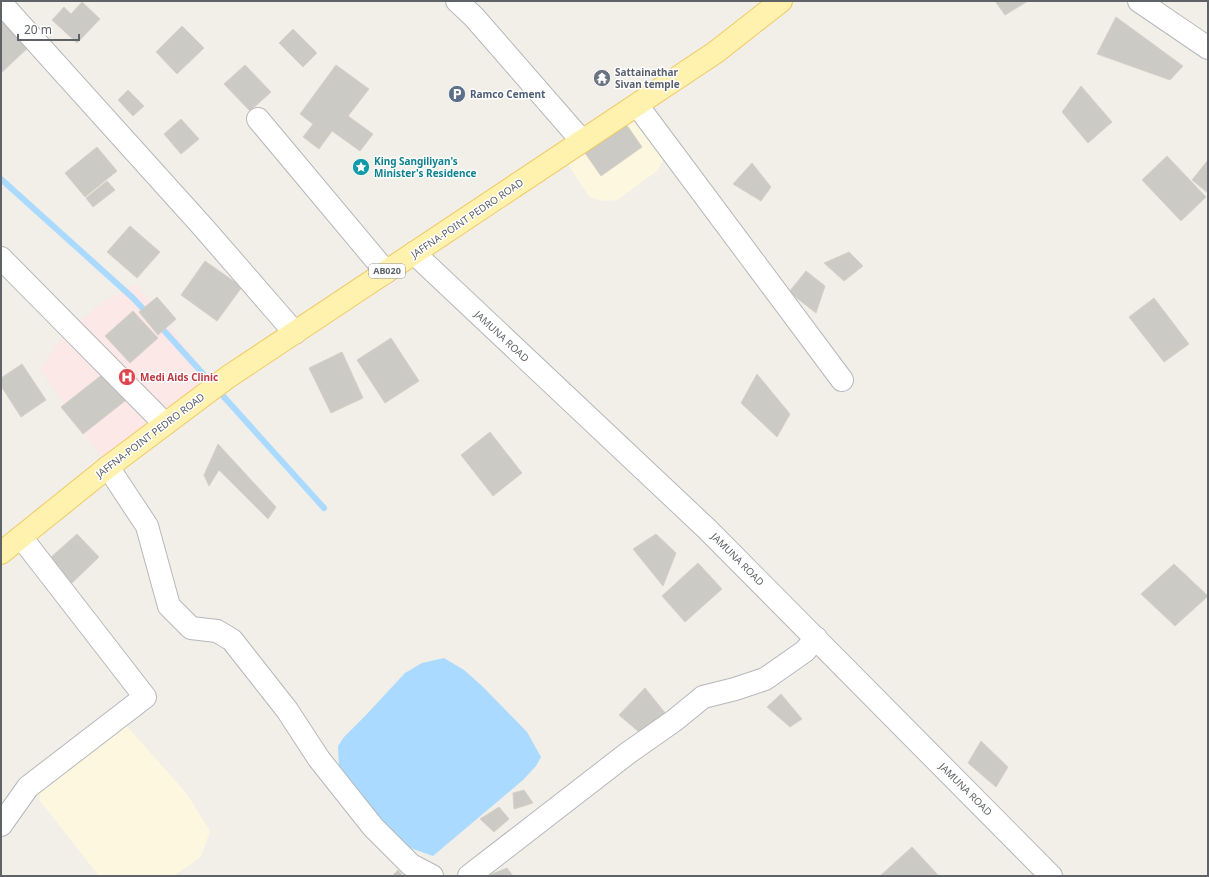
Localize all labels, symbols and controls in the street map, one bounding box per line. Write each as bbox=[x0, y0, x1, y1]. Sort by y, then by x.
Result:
scale bar bbox=[18, 16, 79, 42]
text: 20 m bbox=[24, 21, 52, 38]
place label: Sattainathar Sivan temple bbox=[615, 65, 680, 91]
temple icon: Sattainathar Sivan temple bbox=[592, 68, 612, 88]
parking icon: Ramco Cement bbox=[447, 84, 467, 104]
place label: Ramco Cement bbox=[470, 87, 546, 101]
place label: King Sangiliyan's Minister's Residence bbox=[374, 154, 477, 180]
place icon: King Sangiliyan's Minister's Residence bbox=[351, 157, 371, 177]
street label: JAFFNA-POINT PEDRO ROAD bbox=[407, 175, 526, 261]
road number: AB020 bbox=[369, 264, 405, 278]
street label: JAMUNA ROAD bbox=[471, 306, 532, 365]
hospital icon: Medi Aids Clinic bbox=[117, 367, 137, 387]
place label: Medi Aids Clinic bbox=[140, 370, 218, 384]
street label: JAFFNA-POINT PEDRO ROAD bbox=[92, 389, 207, 481]
street label: JAMUNA ROAD bbox=[708, 529, 768, 589]
street label: JAMUNA ROAD bbox=[936, 759, 996, 819]

